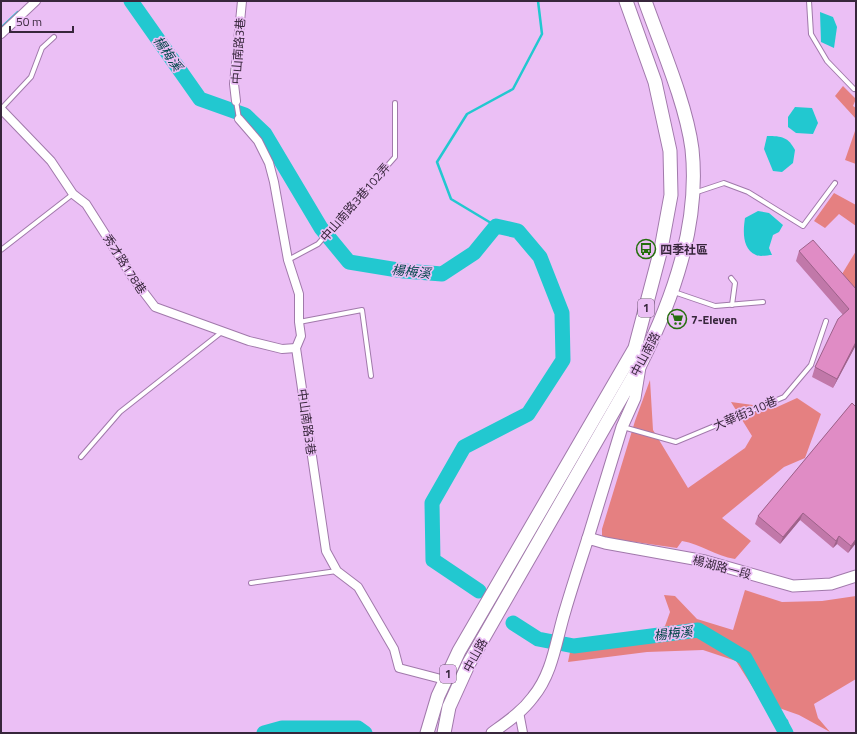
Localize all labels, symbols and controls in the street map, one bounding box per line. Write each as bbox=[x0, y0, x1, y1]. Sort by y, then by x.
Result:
scale bar bbox=[10, 8, 73, 34]
text: 50 m bbox=[16, 12, 42, 31]
street label: 中山南路3巷 bbox=[226, 17, 250, 85]
water label: 楊梅溪 bbox=[149, 31, 189, 76]
street label: 中山南路3巷102弄 bbox=[315, 158, 395, 246]
street label: 秀才路178巷 bbox=[98, 230, 152, 298]
bus stop icon: 四季社區 bbox=[635, 238, 657, 260]
place label: 四季社區 bbox=[660, 240, 708, 259]
water label: 楊梅溪 bbox=[391, 259, 433, 283]
road number: 1 bbox=[638, 299, 654, 317]
supermarket icon: 7-Eleven bbox=[666, 308, 688, 330]
place label: 7-Eleven bbox=[691, 310, 737, 329]
street label: 中山南路 bbox=[625, 328, 665, 380]
street label: 中山南路3巷 bbox=[293, 388, 321, 456]
street label: 大華街310巷 bbox=[710, 391, 780, 435]
street label: 楊湖路一段 bbox=[691, 550, 753, 584]
water label: 楊梅溪 bbox=[652, 620, 696, 645]
street label: 中山路 bbox=[458, 635, 492, 675]
road number: 1 bbox=[440, 665, 456, 683]

